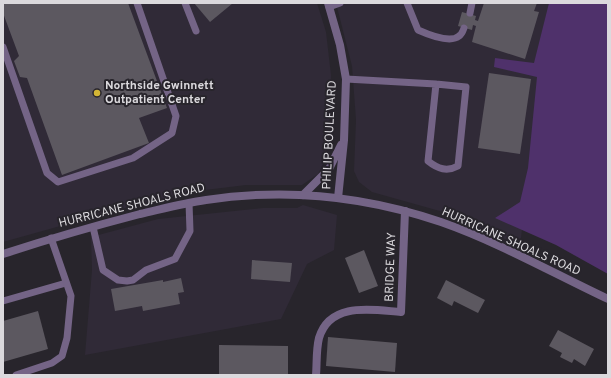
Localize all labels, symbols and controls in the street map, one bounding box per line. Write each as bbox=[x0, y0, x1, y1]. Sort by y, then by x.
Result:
place label: Northside Gwinnett Outpatient Center bbox=[105, 78, 214, 108]
street label: PHILIP BOULEVARD bbox=[319, 80, 341, 190]
marker: Northside Gwinnett Outpatient Center bbox=[92, 88, 102, 98]
street label: HURRICANE SHOALS ROAD bbox=[57, 180, 207, 232]
street label: HURRICANE SHOALS ROAD bbox=[439, 204, 583, 280]
street label: BRIDGE WAY bbox=[382, 232, 400, 302]

